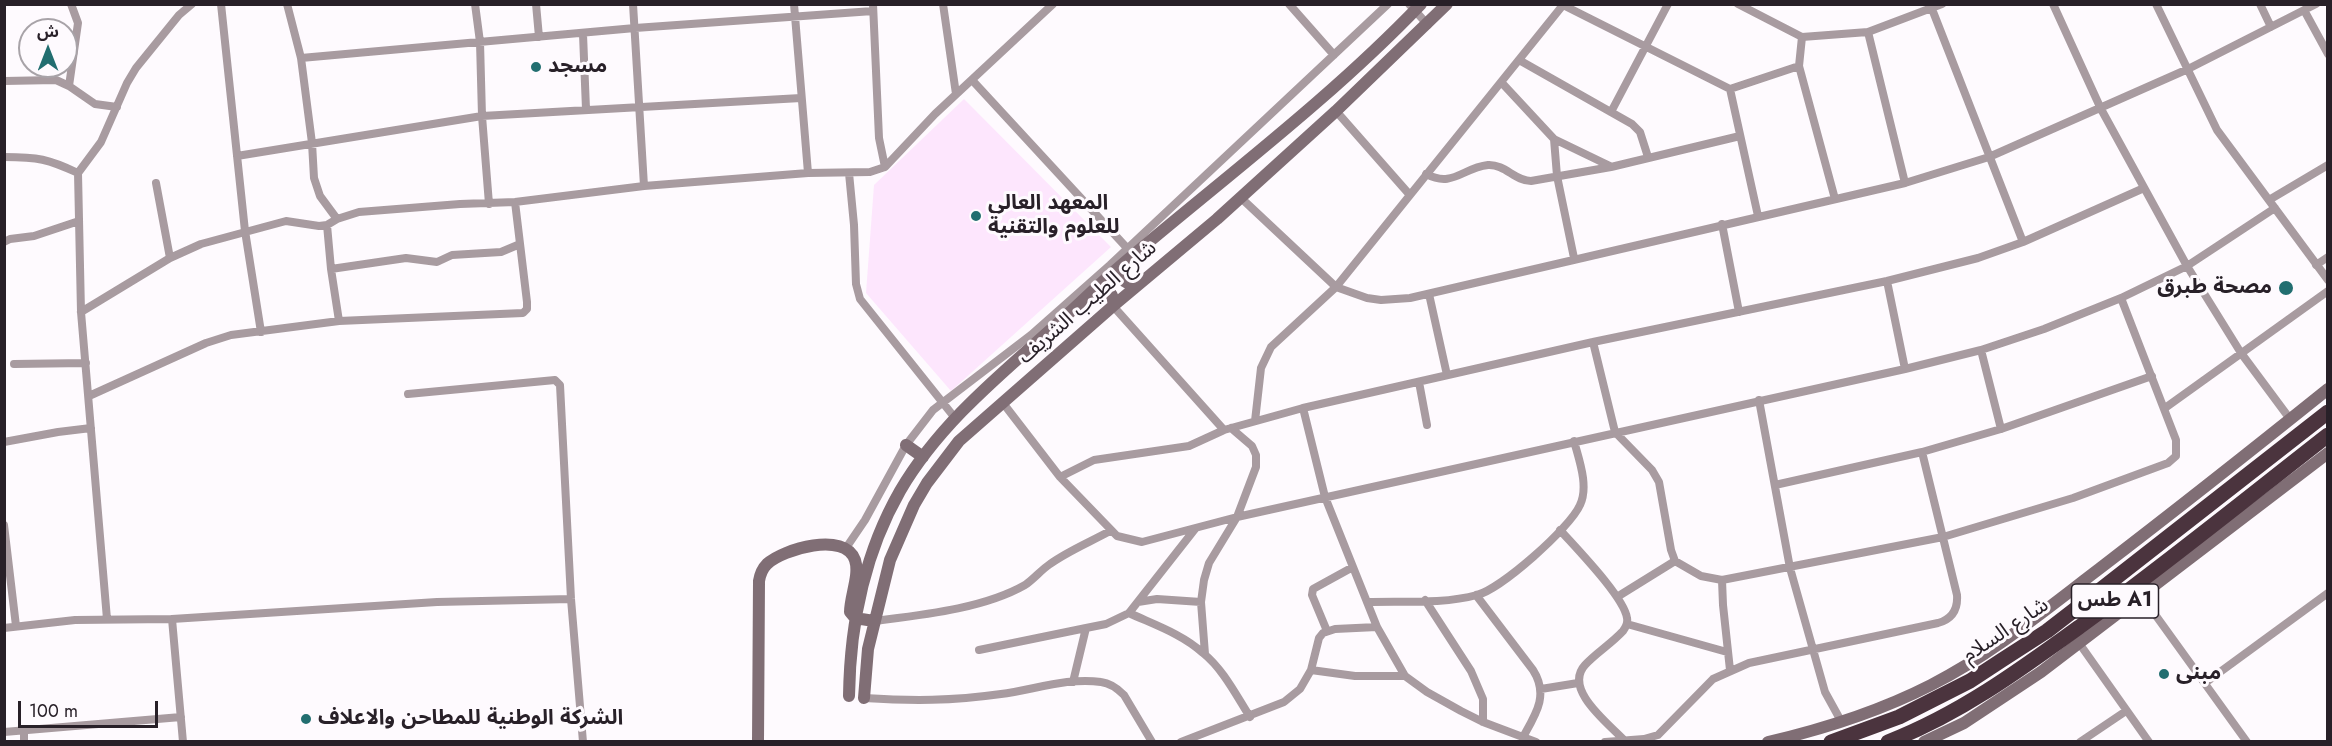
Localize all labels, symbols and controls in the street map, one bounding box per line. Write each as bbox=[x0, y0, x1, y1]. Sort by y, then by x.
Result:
north arrow bbox=[18, 18, 78, 78]
text: ش bbox=[37, 20, 59, 43]
place label: مسجد bbox=[548, 54, 607, 80]
marker: مسجد bbox=[529, 60, 543, 74]
place label: المعهد العالي للعلوم والتقنية bbox=[988, 191, 1120, 241]
marker: المعهد العالي للعلوم والتقنية bbox=[969, 209, 983, 223]
street label: شارع الطيب الشريف bbox=[1014, 236, 1162, 370]
place label: مصحة طبرق bbox=[2157, 275, 2272, 301]
marker: مصحة طبرق bbox=[2277, 279, 2295, 297]
road number: طس A1 bbox=[2072, 584, 2158, 618]
street label: شارع السلام bbox=[1958, 593, 2054, 669]
place label: مبنى bbox=[2176, 661, 2221, 687]
marker: مبنى bbox=[2157, 667, 2171, 681]
scale bar bbox=[21, 689, 160, 727]
text: 100 m bbox=[29, 698, 78, 724]
place label: الشركة الوطنية للمطاحن والاعلاف bbox=[318, 706, 623, 732]
marker: الشركة الوطنية للمطاحن والاعلاف bbox=[299, 712, 313, 726]

